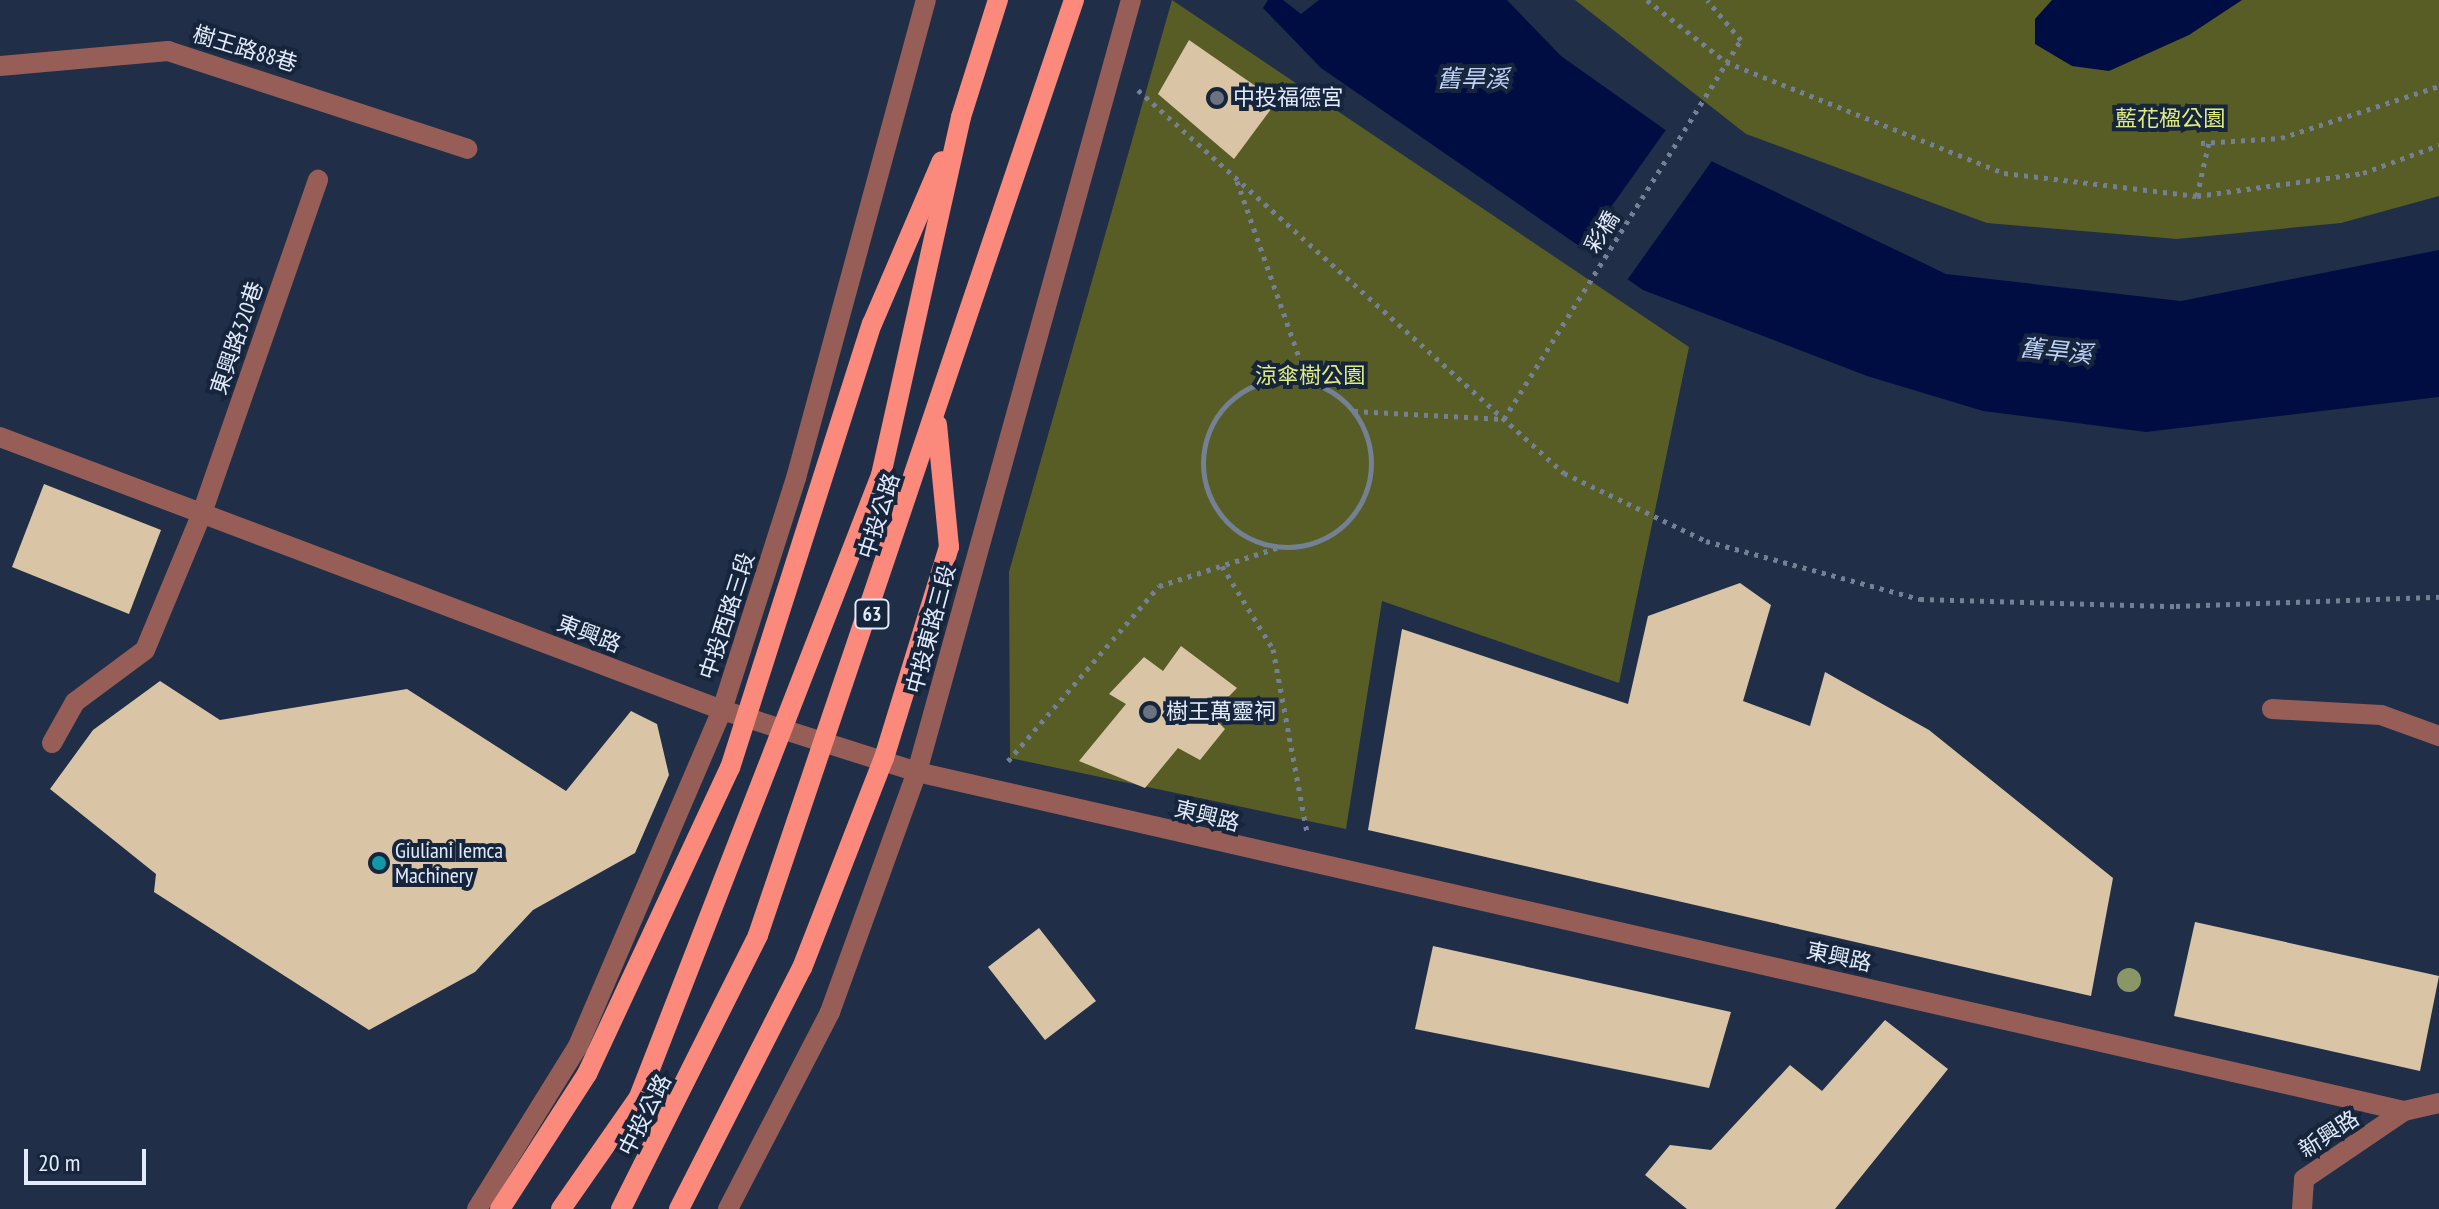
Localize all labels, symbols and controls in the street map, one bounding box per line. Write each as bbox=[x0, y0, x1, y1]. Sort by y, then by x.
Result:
street label: 樹王路88巷 bbox=[190, 21, 300, 77]
water label: 舊旱溪 bbox=[1437, 65, 1509, 93]
place label: 中投福德宮 bbox=[1233, 85, 1343, 111]
marker: 中投福德宮 bbox=[1208, 89, 1226, 107]
park label: 藍花楹公園 bbox=[2115, 106, 2225, 132]
street label: 彩橋 bbox=[1579, 206, 1625, 258]
street label: 東興路320巷 bbox=[205, 278, 269, 398]
water label: 舊旱溪 bbox=[2019, 333, 2093, 369]
park label: 涼傘樹公園 bbox=[1255, 363, 1365, 389]
street label: 中投公路 bbox=[853, 470, 905, 562]
street label: 中投西路三段 bbox=[694, 549, 760, 683]
street label: 中投東路三段 bbox=[901, 562, 961, 696]
road number: 63 bbox=[854, 598, 890, 630]
street label: 東興路 bbox=[553, 610, 625, 658]
place label: 樹王萬靈祠 bbox=[1166, 699, 1276, 725]
marker: 樹王萬靈祠 bbox=[1141, 703, 1159, 721]
street label: 東興路 bbox=[1172, 795, 1242, 837]
place label: Giuliani Iemca Machinery bbox=[395, 837, 503, 888]
marker: Giuliani Iemca Machinery bbox=[370, 854, 388, 872]
street label: 東興路 bbox=[1804, 937, 1874, 977]
street label: 中投公路 bbox=[613, 1070, 677, 1160]
street label: 新興路 bbox=[2294, 1105, 2364, 1163]
scale bar bbox=[28, 1133, 150, 1183]
text: 20 m bbox=[38, 1147, 80, 1178]

